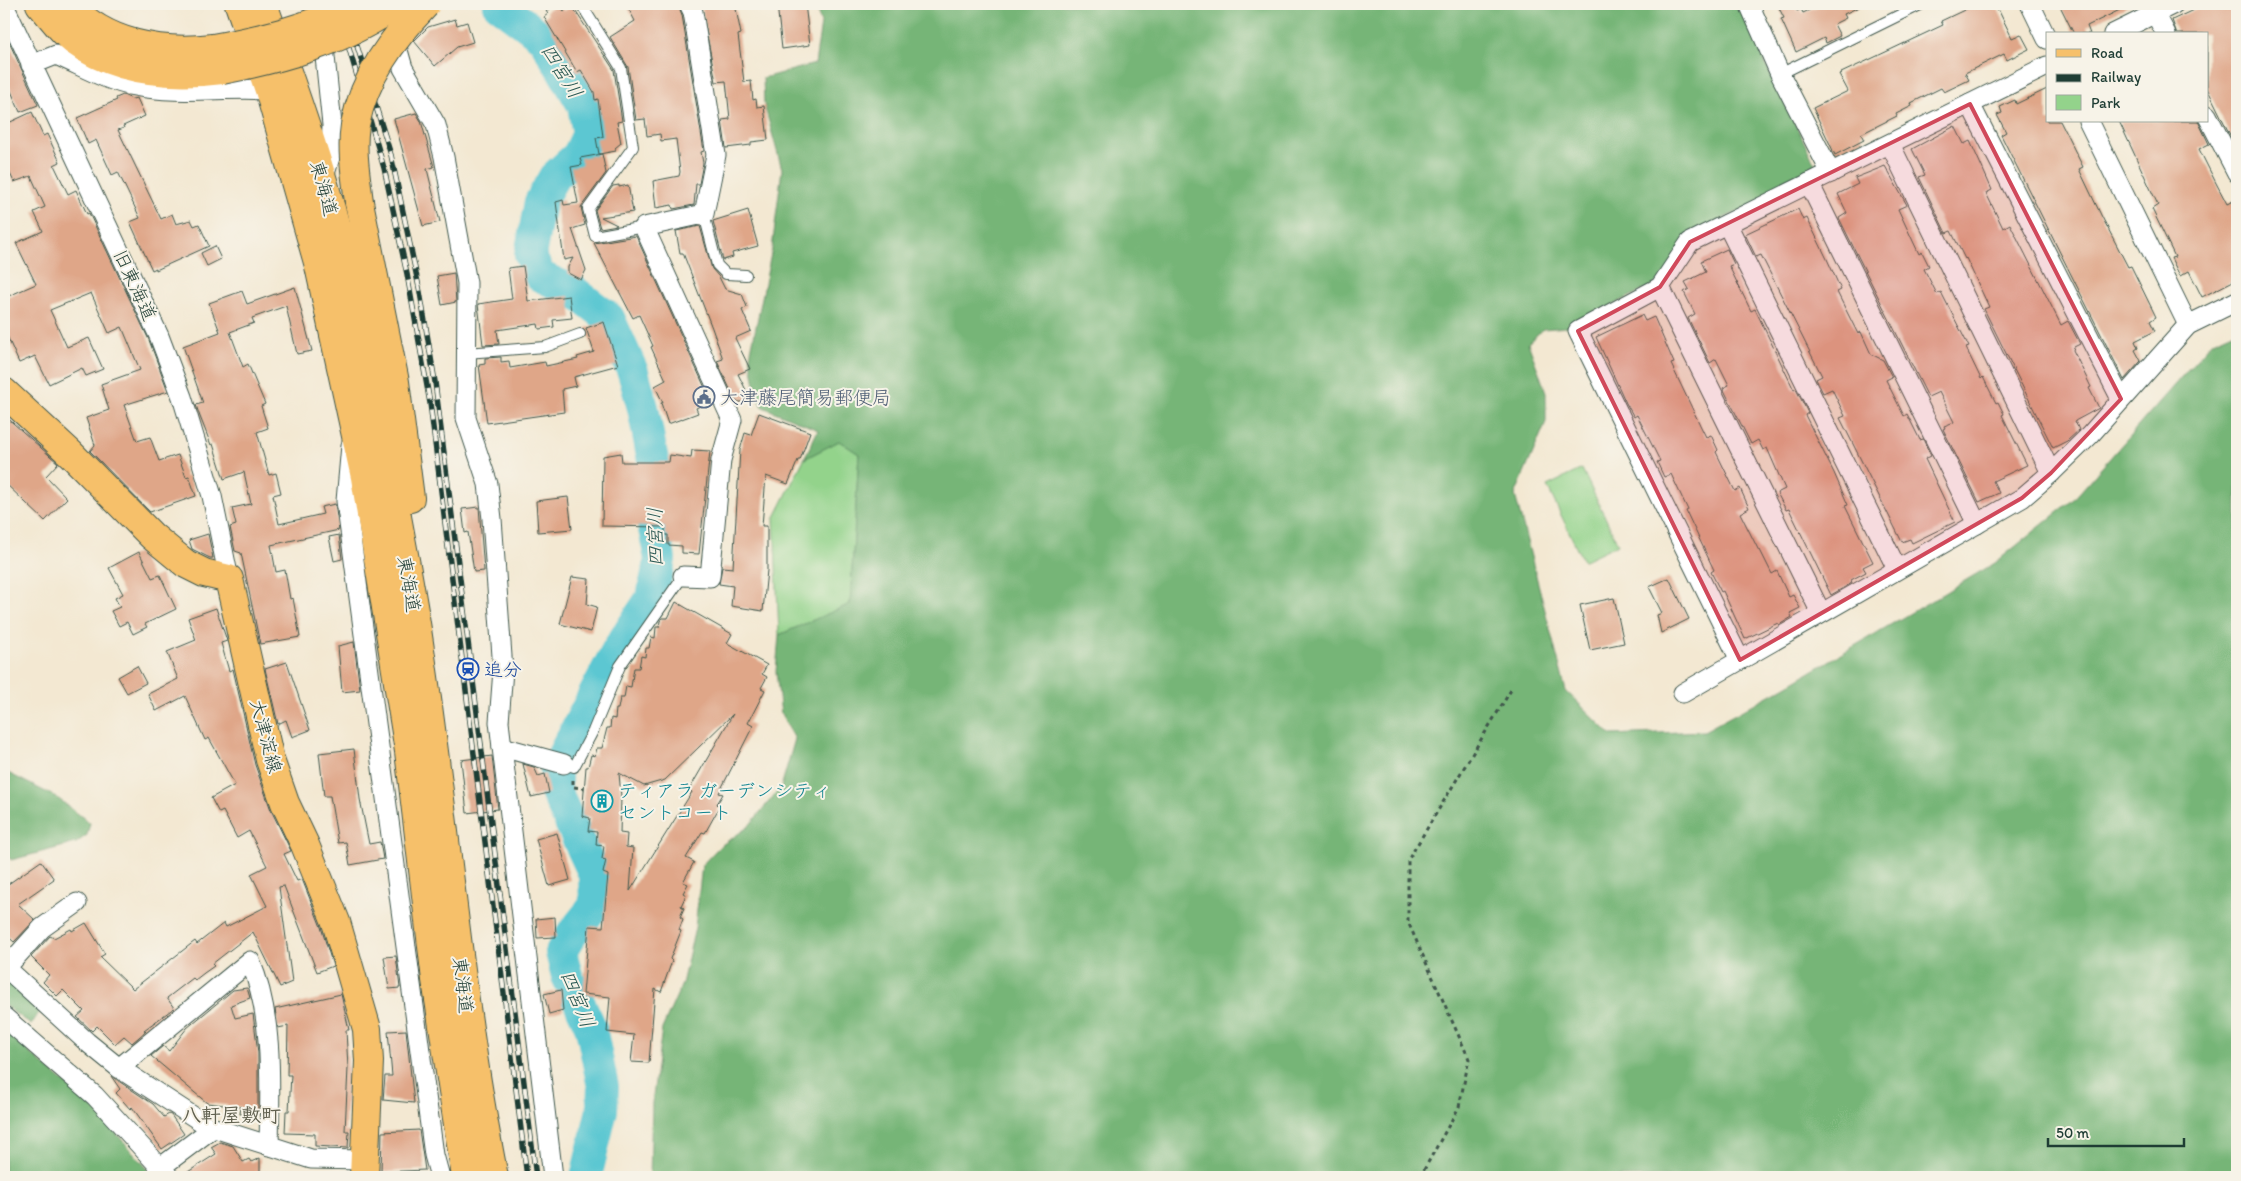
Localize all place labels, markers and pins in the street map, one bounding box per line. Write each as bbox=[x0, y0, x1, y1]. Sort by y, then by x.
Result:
public building icon: 大津藤尾簡易郵便局 bbox=[692, 385, 716, 409]
place label: 大津藤尾簡易郵便局 bbox=[720, 386, 891, 409]
station icon: 追分 bbox=[456, 657, 480, 681]
place label: 追分 bbox=[484, 658, 522, 681]
place label: ティアラ ガーデンシティ セントコート bbox=[618, 779, 831, 824]
building icon: ティアラ ガーデンシティ セントコート bbox=[590, 789, 614, 813]

